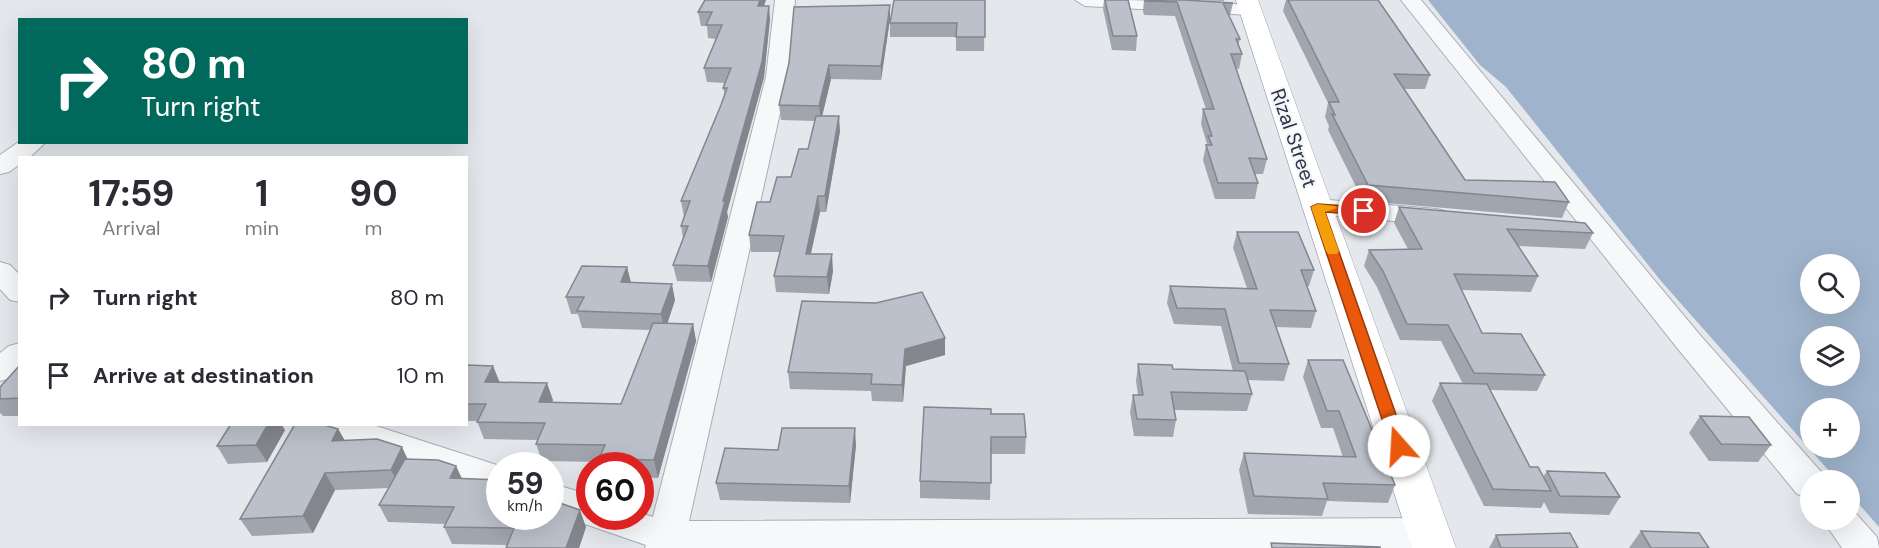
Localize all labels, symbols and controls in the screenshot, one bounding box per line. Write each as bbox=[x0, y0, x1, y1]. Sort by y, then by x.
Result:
text: 80 m bbox=[141, 36, 247, 91]
icon: right bbox=[42, 42, 120, 120]
street label: Rizal Street bbox=[1265, 85, 1323, 191]
text: Turn right bbox=[141, 89, 261, 124]
text: 17:59 bbox=[88, 170, 174, 217]
text: 1 bbox=[255, 170, 268, 217]
text: 90 bbox=[349, 170, 398, 217]
pin bbox=[1338, 185, 1389, 236]
icon: arrive bbox=[1347, 194, 1380, 227]
text: Arrival bbox=[102, 215, 161, 241]
text: min bbox=[245, 215, 279, 241]
text: m bbox=[365, 215, 382, 241]
map controls bbox=[1800, 254, 1860, 530]
button: search bbox=[1800, 254, 1860, 314]
icon: right bbox=[42, 281, 75, 314]
text: Turn right bbox=[93, 283, 198, 312]
text: 80 m bbox=[390, 283, 444, 312]
button: layers bbox=[1800, 326, 1860, 386]
icon: arrive bbox=[42, 359, 75, 392]
text: Arrive at destination bbox=[93, 361, 314, 390]
text: 10 m bbox=[397, 361, 444, 390]
button: + bbox=[1800, 398, 1860, 458]
position arrow bbox=[1367, 414, 1431, 478]
speed limit sign: 60 bbox=[576, 452, 654, 530]
text: 59 bbox=[507, 464, 544, 503]
button: − bbox=[1800, 470, 1860, 530]
text: km/h bbox=[507, 496, 543, 516]

